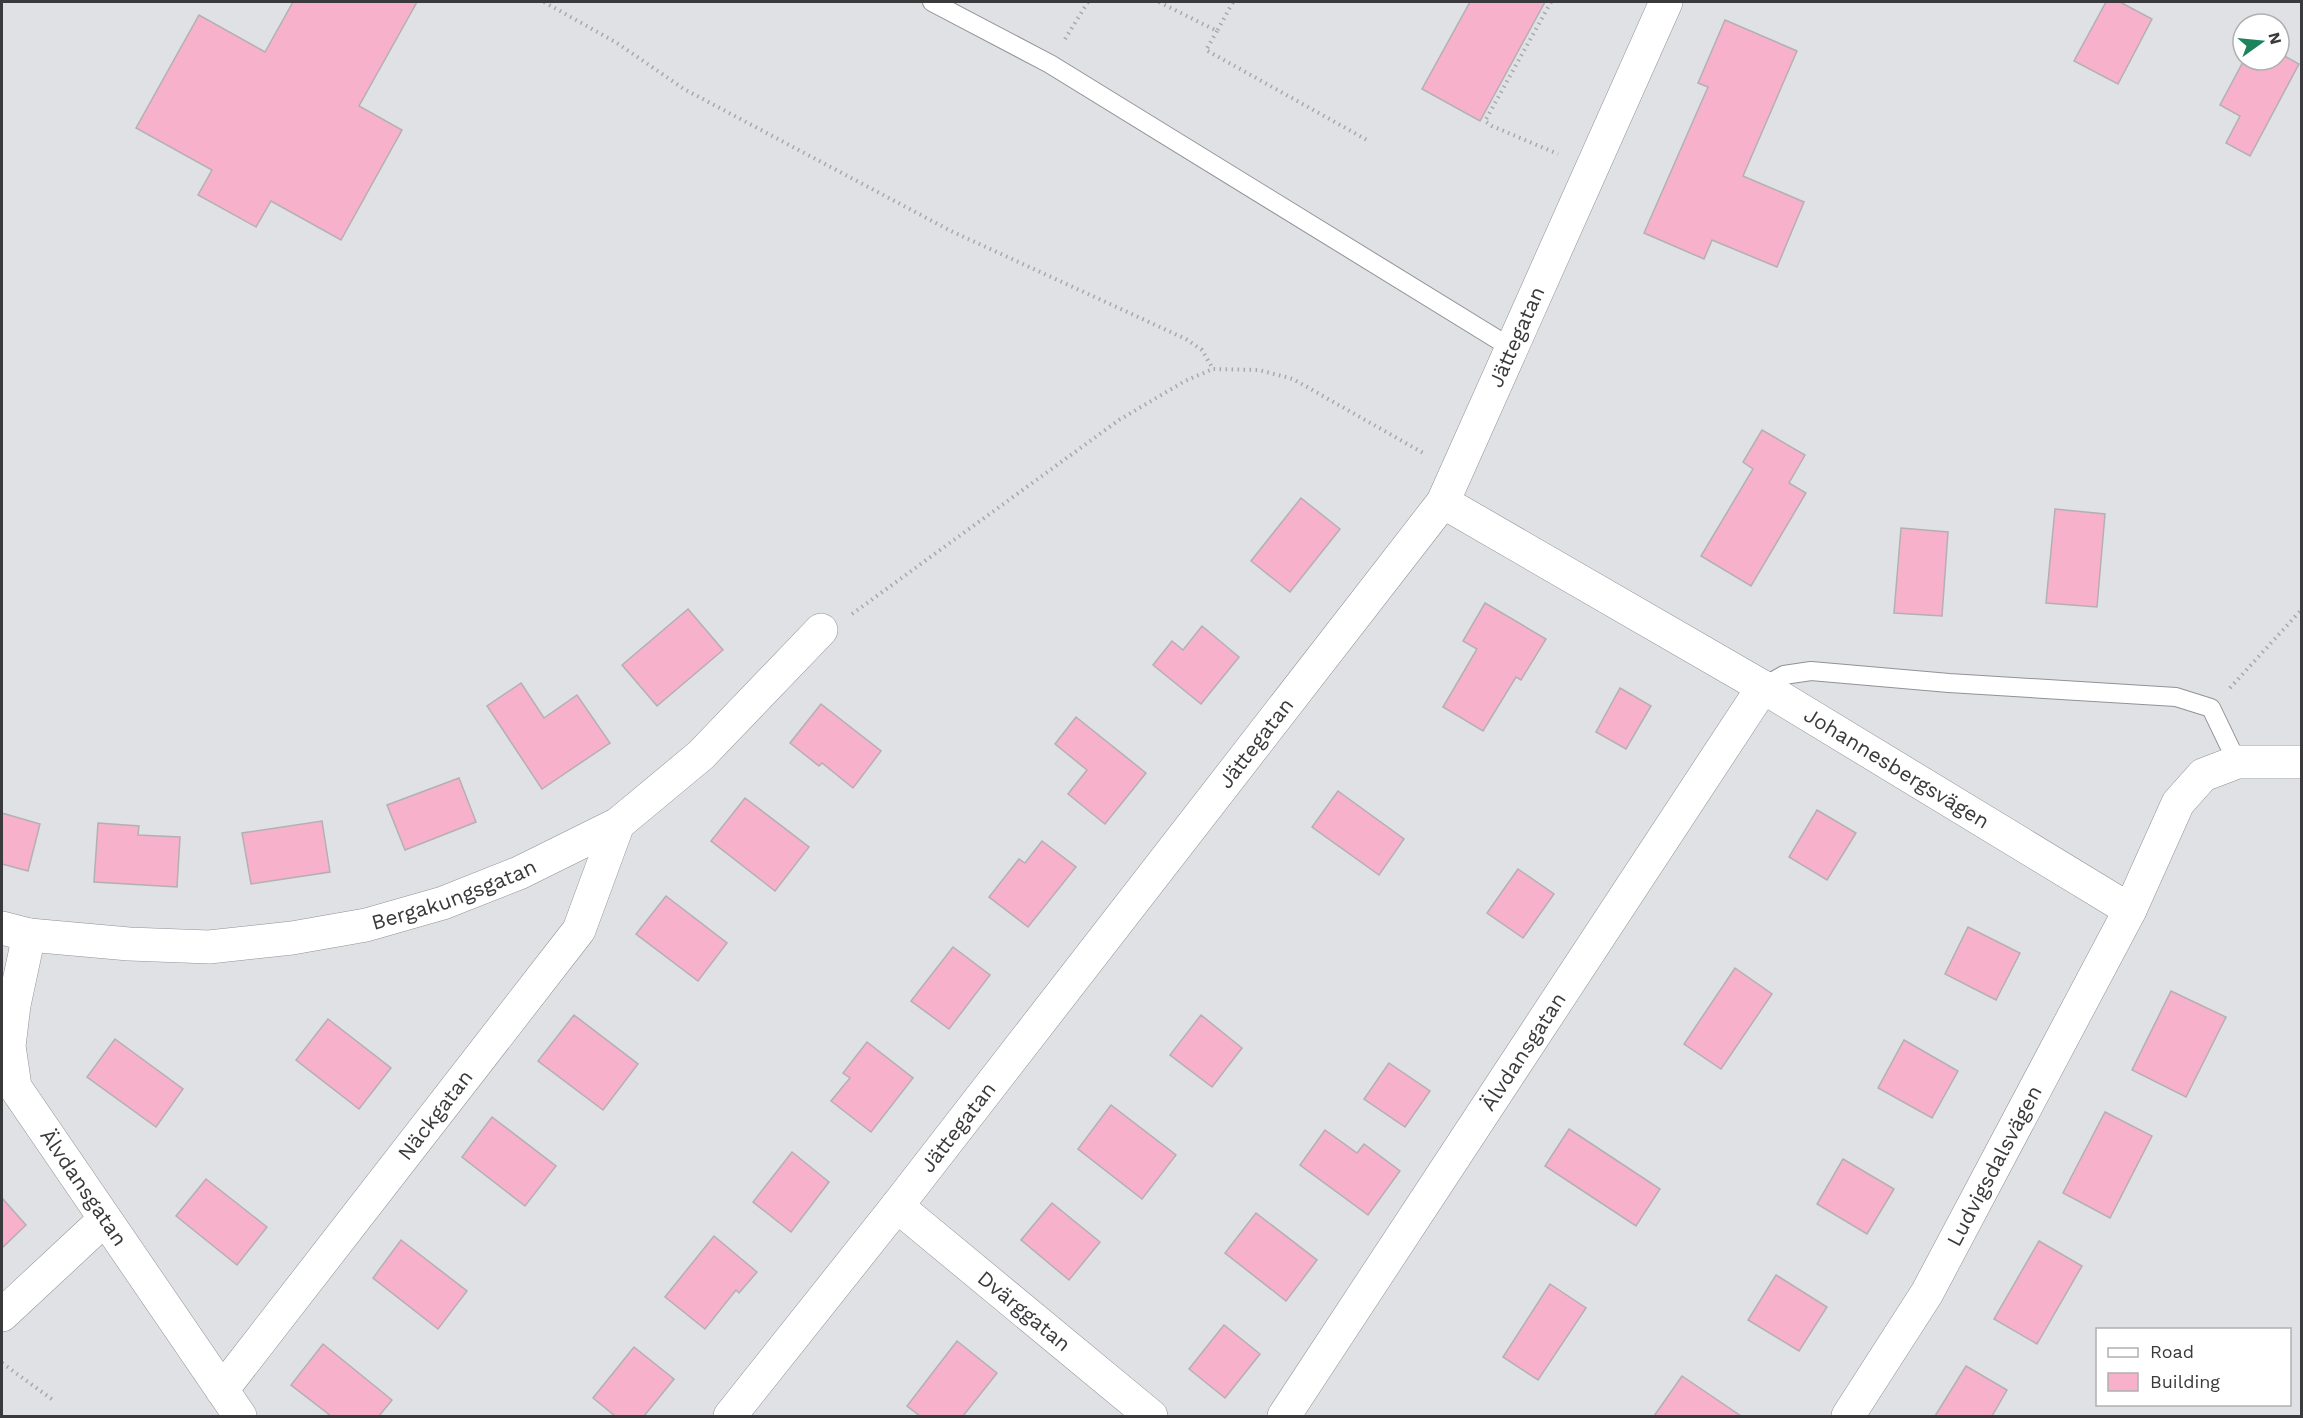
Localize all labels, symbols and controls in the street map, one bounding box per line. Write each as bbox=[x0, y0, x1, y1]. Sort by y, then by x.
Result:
north arrow bbox=[2231, 12, 2291, 72]
text: N bbox=[2264, 30, 2286, 46]
street label: Jättegatan bbox=[1483, 282, 1550, 391]
street label: Jättegatan bbox=[1213, 693, 1298, 793]
street label: Johannesbergsvägen bbox=[1800, 702, 1994, 834]
street label: Bergakungsgatan bbox=[368, 853, 540, 935]
street label: Älvdansgatan bbox=[1475, 988, 1571, 1115]
street label: Näckgatan bbox=[392, 1065, 478, 1165]
street label: Jättegatan bbox=[915, 1077, 1001, 1177]
street label: Ludvigsdalsvägen bbox=[1941, 1081, 2047, 1250]
street label: Älvdansgatan bbox=[35, 1124, 133, 1250]
street label: Dvärggatan bbox=[973, 1265, 1076, 1356]
legend bbox=[2096, 1328, 2291, 1406]
text: Road bbox=[2150, 1341, 2194, 1362]
text: Building bbox=[2150, 1371, 2220, 1392]

